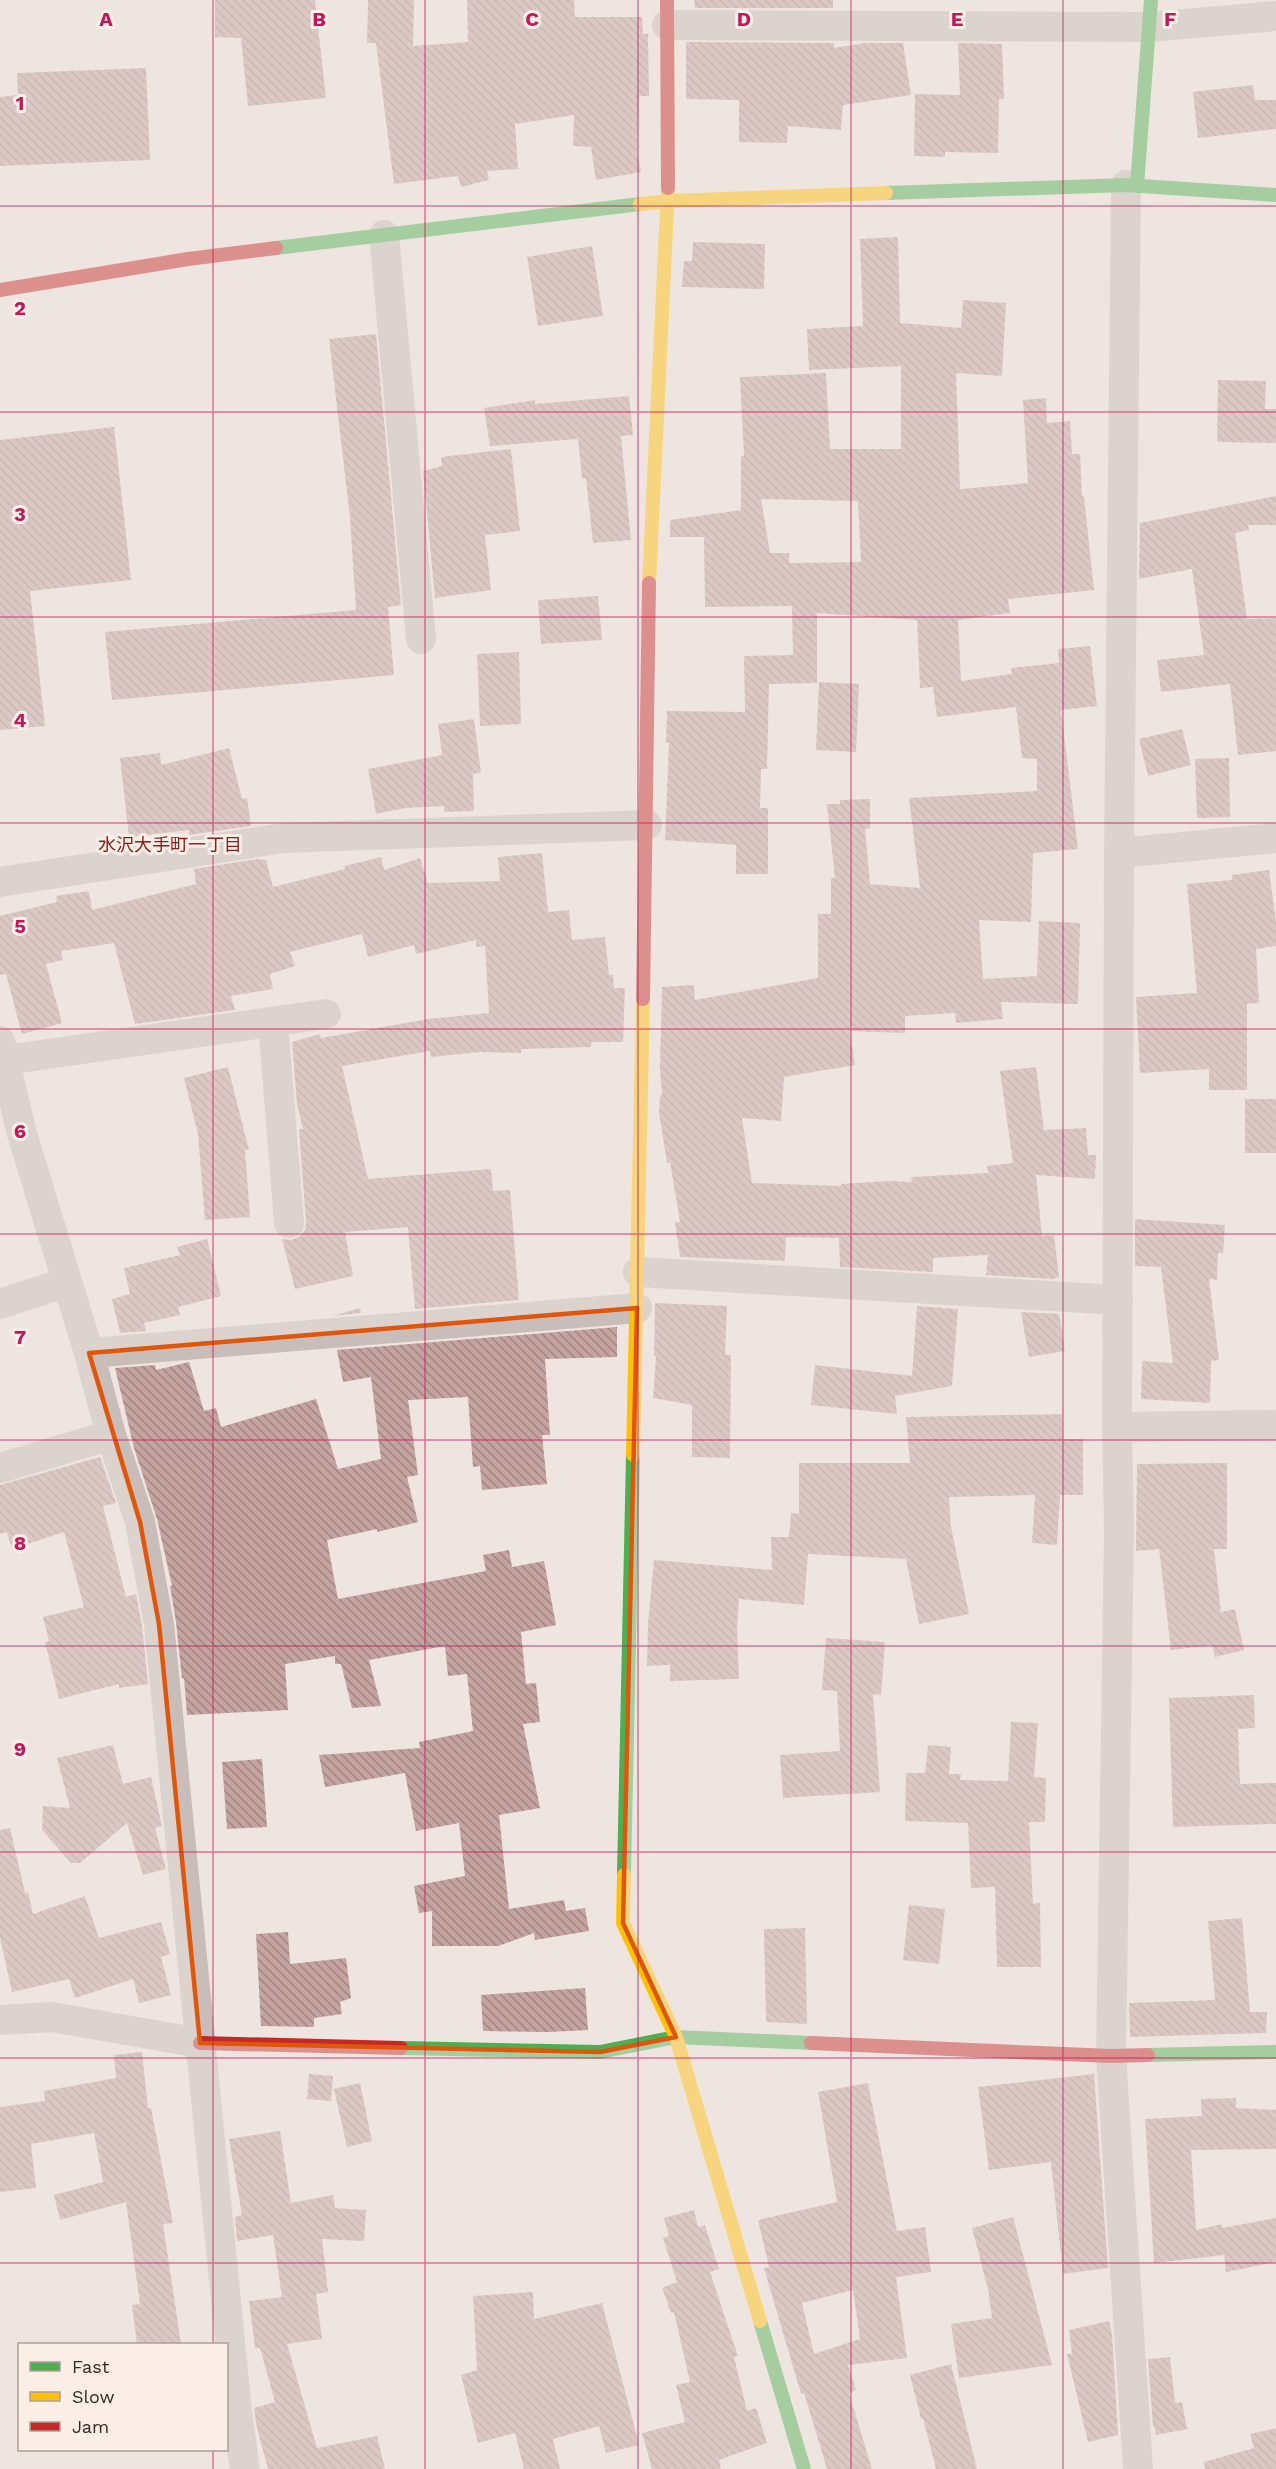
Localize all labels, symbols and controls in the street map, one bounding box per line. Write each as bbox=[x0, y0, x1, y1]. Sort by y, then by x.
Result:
text: A bbox=[99, 7, 113, 31]
text: B bbox=[312, 7, 326, 31]
text: C bbox=[525, 7, 539, 31]
text: D bbox=[737, 7, 751, 31]
text: E bbox=[951, 7, 963, 31]
text: F bbox=[1164, 7, 1176, 31]
text: 1 bbox=[16, 91, 24, 115]
text: 2 bbox=[14, 296, 26, 320]
text: 3 bbox=[14, 502, 26, 526]
text: 4 bbox=[14, 708, 27, 732]
district label: 水沢大手町一丁目 bbox=[98, 834, 242, 855]
text: 5 bbox=[14, 914, 26, 938]
text: 6 bbox=[14, 1119, 26, 1143]
text: 7 bbox=[14, 1325, 26, 1349]
text: 8 bbox=[14, 1531, 26, 1555]
text: 9 bbox=[14, 1737, 26, 1761]
legend bbox=[18, 2343, 228, 2451]
text: Fast bbox=[72, 2356, 110, 2377]
text: Slow bbox=[72, 2386, 115, 2407]
text: Jam bbox=[72, 2416, 109, 2437]

